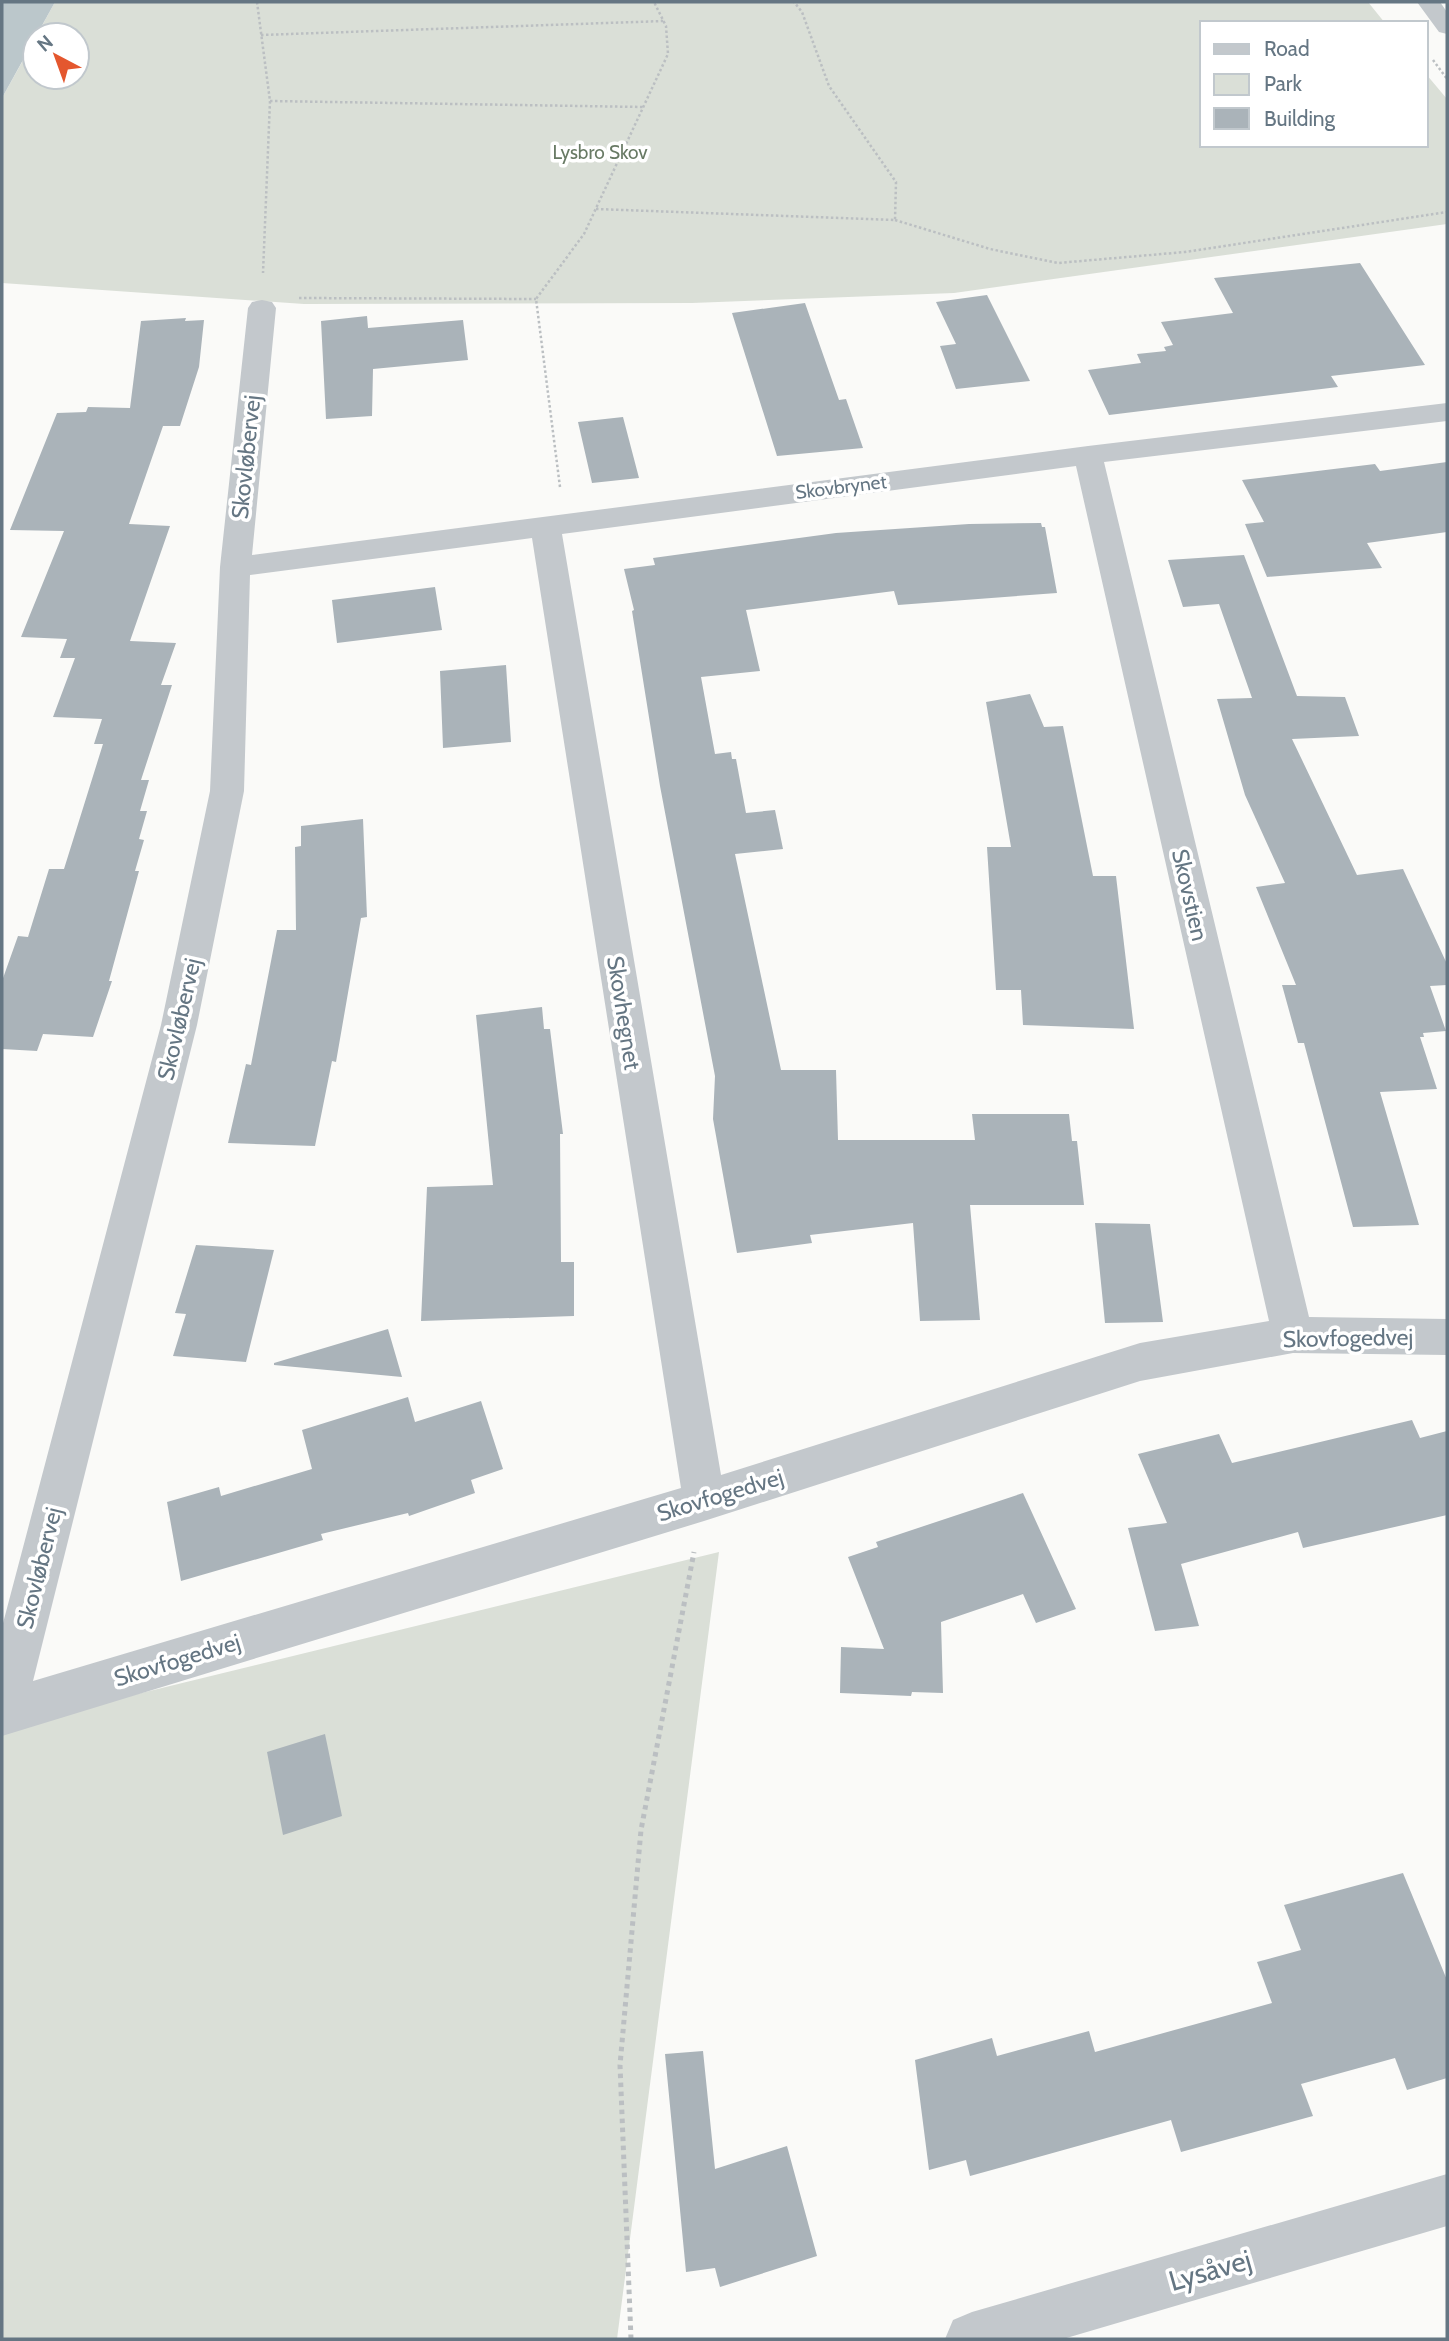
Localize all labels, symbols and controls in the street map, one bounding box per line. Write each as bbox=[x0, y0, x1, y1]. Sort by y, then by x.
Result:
north arrow bbox=[21, 21, 91, 91]
legend bbox=[1200, 21, 1428, 147]
text: N bbox=[33, 30, 58, 57]
text: Road bbox=[1264, 36, 1310, 61]
text: Park bbox=[1264, 71, 1302, 96]
text: Building bbox=[1264, 106, 1336, 131]
park label: Lysbro Skov bbox=[552, 141, 648, 164]
street label: Skovløbervej bbox=[226, 394, 266, 520]
street label: Skovbrynet bbox=[794, 470, 888, 504]
street label: Skovstien bbox=[1166, 846, 1214, 944]
street label: Skovhegnet bbox=[601, 954, 647, 1072]
street label: Skovløbervej bbox=[151, 955, 207, 1083]
street label: Skovfogedvej bbox=[1282, 1323, 1414, 1353]
street label: Skovfogedvej bbox=[653, 1463, 787, 1527]
street label: Skovløbervej bbox=[10, 1504, 68, 1632]
street label: Skovfogedvej bbox=[110, 1628, 244, 1692]
street label: Lysåvej bbox=[1165, 2242, 1255, 2298]

